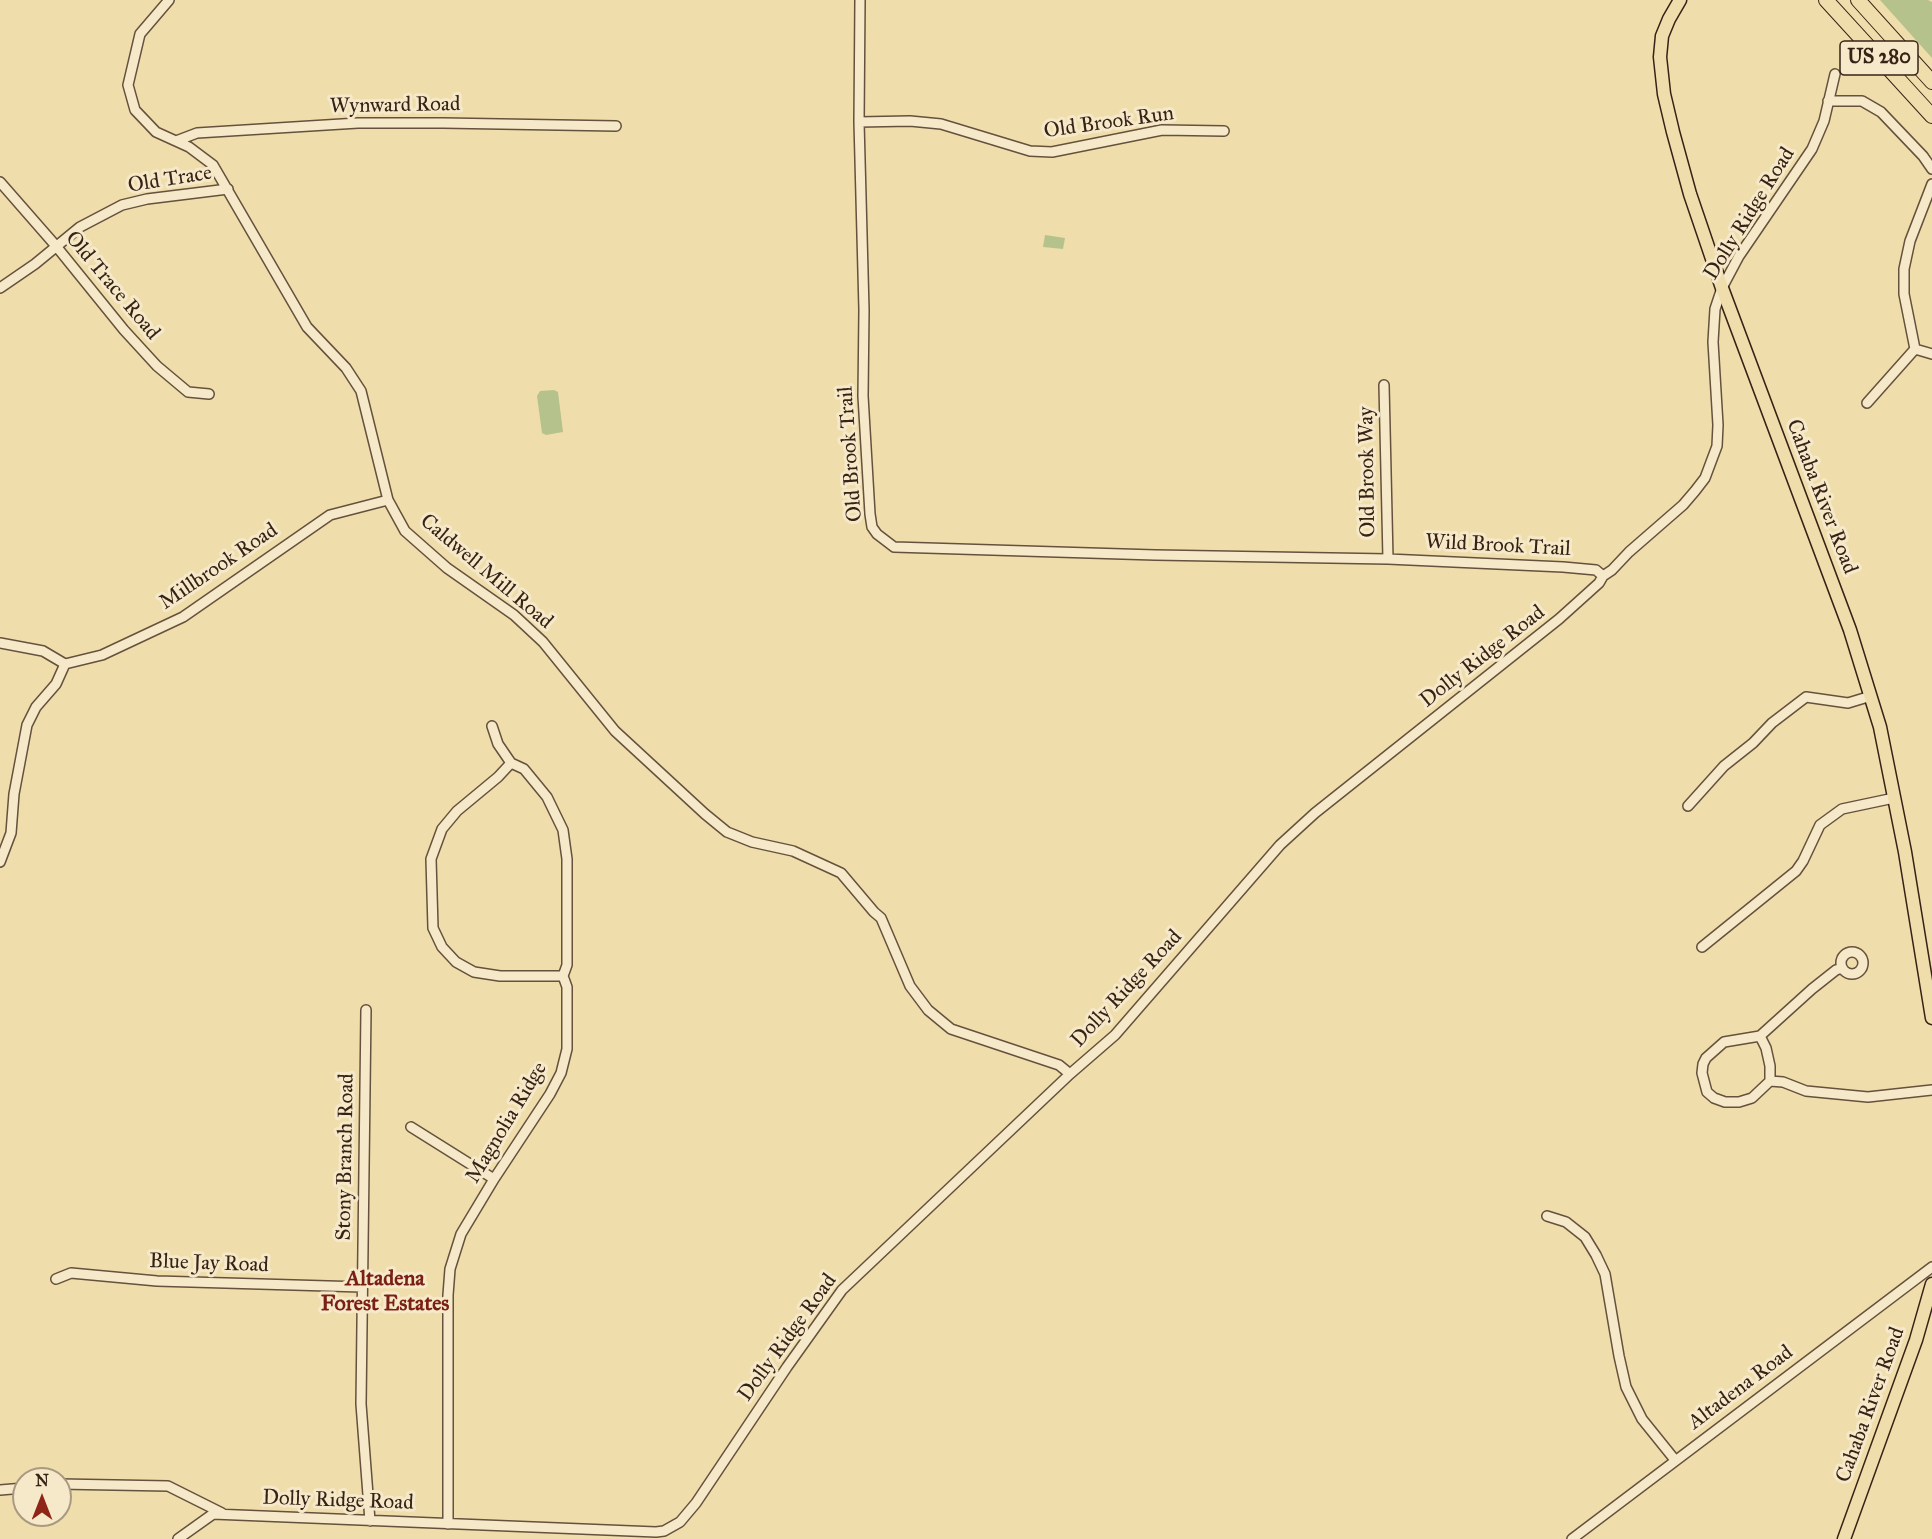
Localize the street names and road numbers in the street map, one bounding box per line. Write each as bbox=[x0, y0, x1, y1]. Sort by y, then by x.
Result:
road number: US 280 bbox=[1840, 41, 1918, 75]
street label: Wynward Road bbox=[329, 92, 461, 120]
street label: Old Brook Run bbox=[1042, 101, 1176, 145]
street label: Dolly Ridge Road bbox=[1699, 143, 1801, 285]
street label: Old Trace bbox=[126, 161, 214, 199]
street label: Old Trace Road bbox=[59, 227, 165, 345]
street label: Old Brook Trail bbox=[834, 385, 868, 523]
street label: Old Brook Way bbox=[1354, 406, 1382, 538]
street label: Cahaba River Road bbox=[1780, 416, 1862, 578]
street label: Caldwell Mill Road bbox=[415, 509, 557, 635]
street label: Millbrook Road bbox=[155, 518, 283, 616]
street label: Wild Brook Trail bbox=[1425, 530, 1571, 562]
street label: Dolly Ridge Road bbox=[1416, 600, 1550, 714]
street label: Dolly Ridge Road bbox=[1066, 925, 1188, 1053]
street label: Magnolia Ridge bbox=[461, 1058, 553, 1188]
street label: Stony Branch Road bbox=[332, 1073, 360, 1241]
street label: Blue Jay Road bbox=[149, 1249, 269, 1279]
street label: Dolly Ridge Road bbox=[733, 1269, 843, 1407]
street label: Cahaba River Road bbox=[1831, 1324, 1911, 1486]
street label: Altadena Road bbox=[1684, 1340, 1798, 1436]
street label: Dolly Ridge Road bbox=[262, 1486, 414, 1516]

